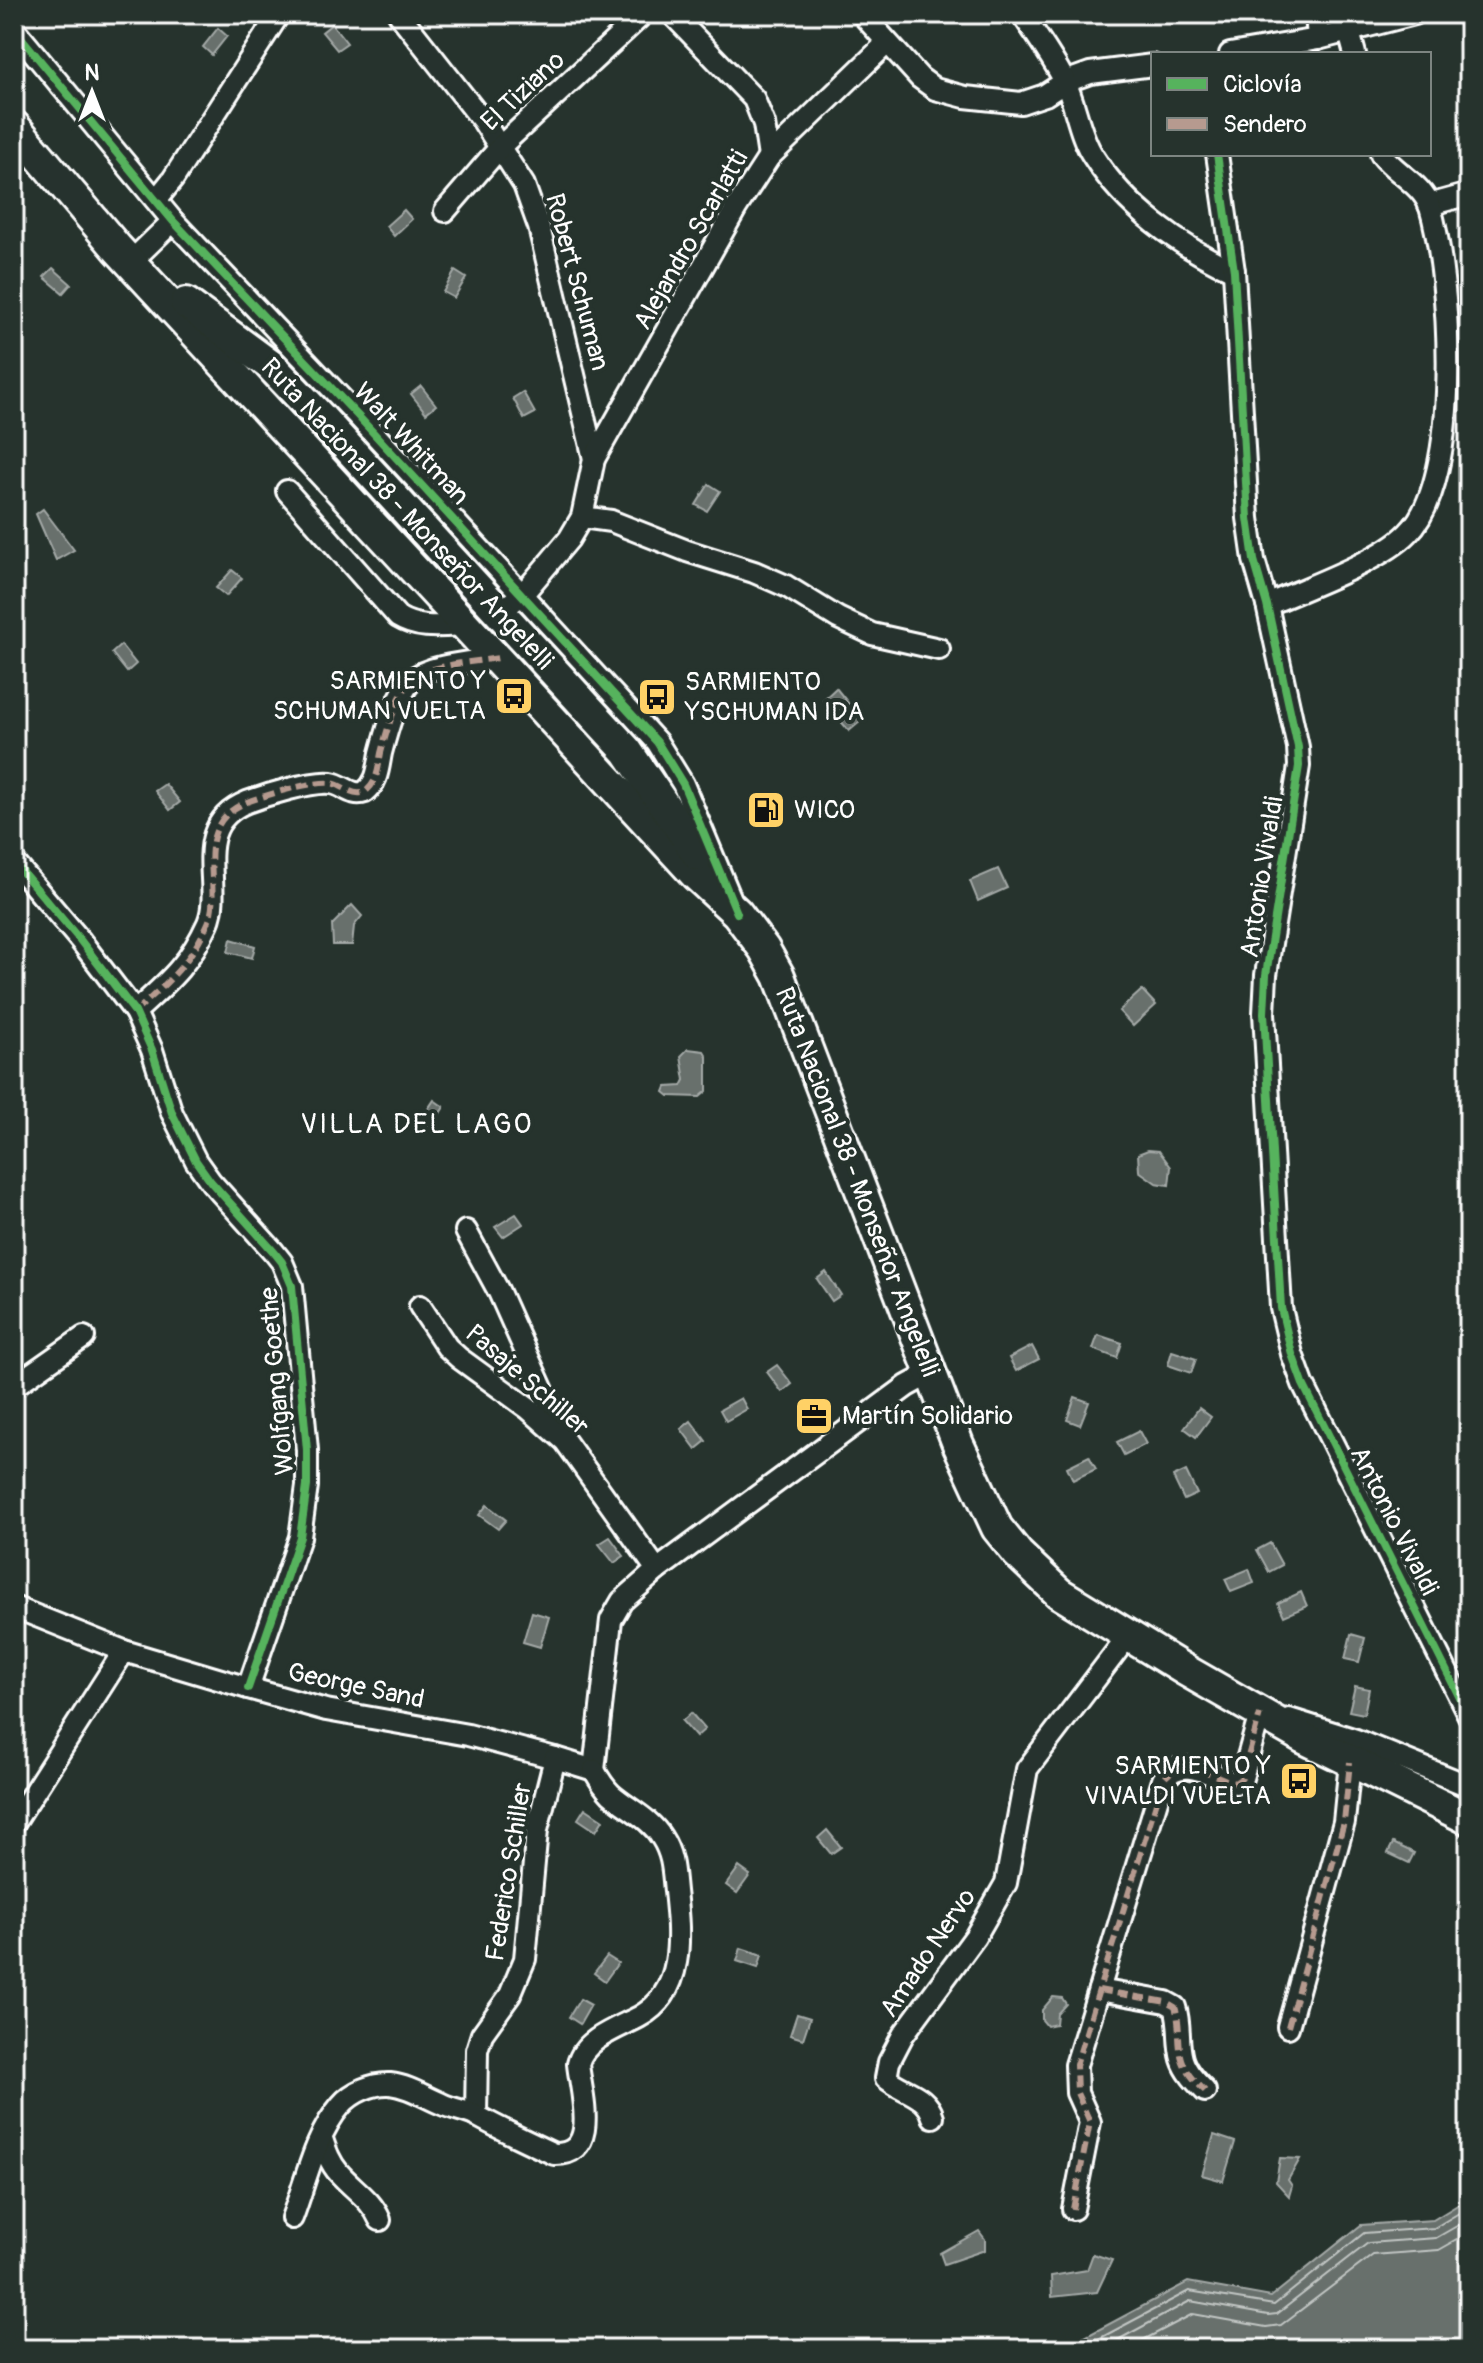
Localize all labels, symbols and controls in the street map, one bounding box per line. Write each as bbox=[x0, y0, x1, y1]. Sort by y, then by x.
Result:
street label: El Tiziano bbox=[474, 44, 572, 138]
north arrow bbox=[52, 52, 132, 132]
legend bbox=[1151, 52, 1431, 156]
text: N bbox=[85, 59, 100, 87]
text: Ciclovía bbox=[1223, 70, 1302, 99]
text: Sendero bbox=[1223, 110, 1307, 139]
street label: Alejandro Scarlatti bbox=[627, 145, 755, 335]
street label: Robert Schuman bbox=[538, 190, 616, 374]
street label: Ruta Nacional 38 - Monseñor Angelelli bbox=[254, 351, 560, 677]
street label: Walt Whitman bbox=[346, 376, 476, 512]
place label: SARMIENTO Y SCHUMAN VUELTA bbox=[273, 665, 486, 727]
place label: SARMIENTO YSCHUMAN IDA bbox=[684, 666, 864, 728]
bus stop icon: SARMIENTO Y SCHUMAN VUELTA bbox=[493, 675, 535, 717]
bus stop icon: SARMIENTO YSCHUMAN IDA bbox=[636, 676, 678, 718]
fuel station icon: WICO bbox=[745, 789, 787, 831]
place label: WICO bbox=[794, 794, 855, 826]
street label: Antonio Vivaldi bbox=[1233, 794, 1291, 960]
street label: Ruta Nacional 38 - Monseñor Angelelli bbox=[768, 983, 946, 1381]
district label: VILLA DEL LAGO bbox=[301, 1107, 533, 1142]
street label: Wolfgang Goethe bbox=[253, 1286, 301, 1476]
street label: Pasaje Schiller bbox=[459, 1318, 596, 1443]
office icon: Martín Solidario bbox=[793, 1395, 835, 1437]
place label: Martín Solidario bbox=[842, 1400, 1013, 1432]
street label: Antonio Vivaldi bbox=[1343, 1441, 1445, 1601]
street label: George Sand bbox=[285, 1656, 427, 1716]
place label: SARMIENTO Y VIVALDI VUELTA bbox=[1084, 1750, 1271, 1812]
bus stop icon: SARMIENTO Y VIVALDI VUELTA bbox=[1278, 1760, 1320, 1802]
street label: Federico Schiller bbox=[479, 1780, 539, 1963]
street label: Amado Nervo bbox=[873, 1882, 983, 2024]

